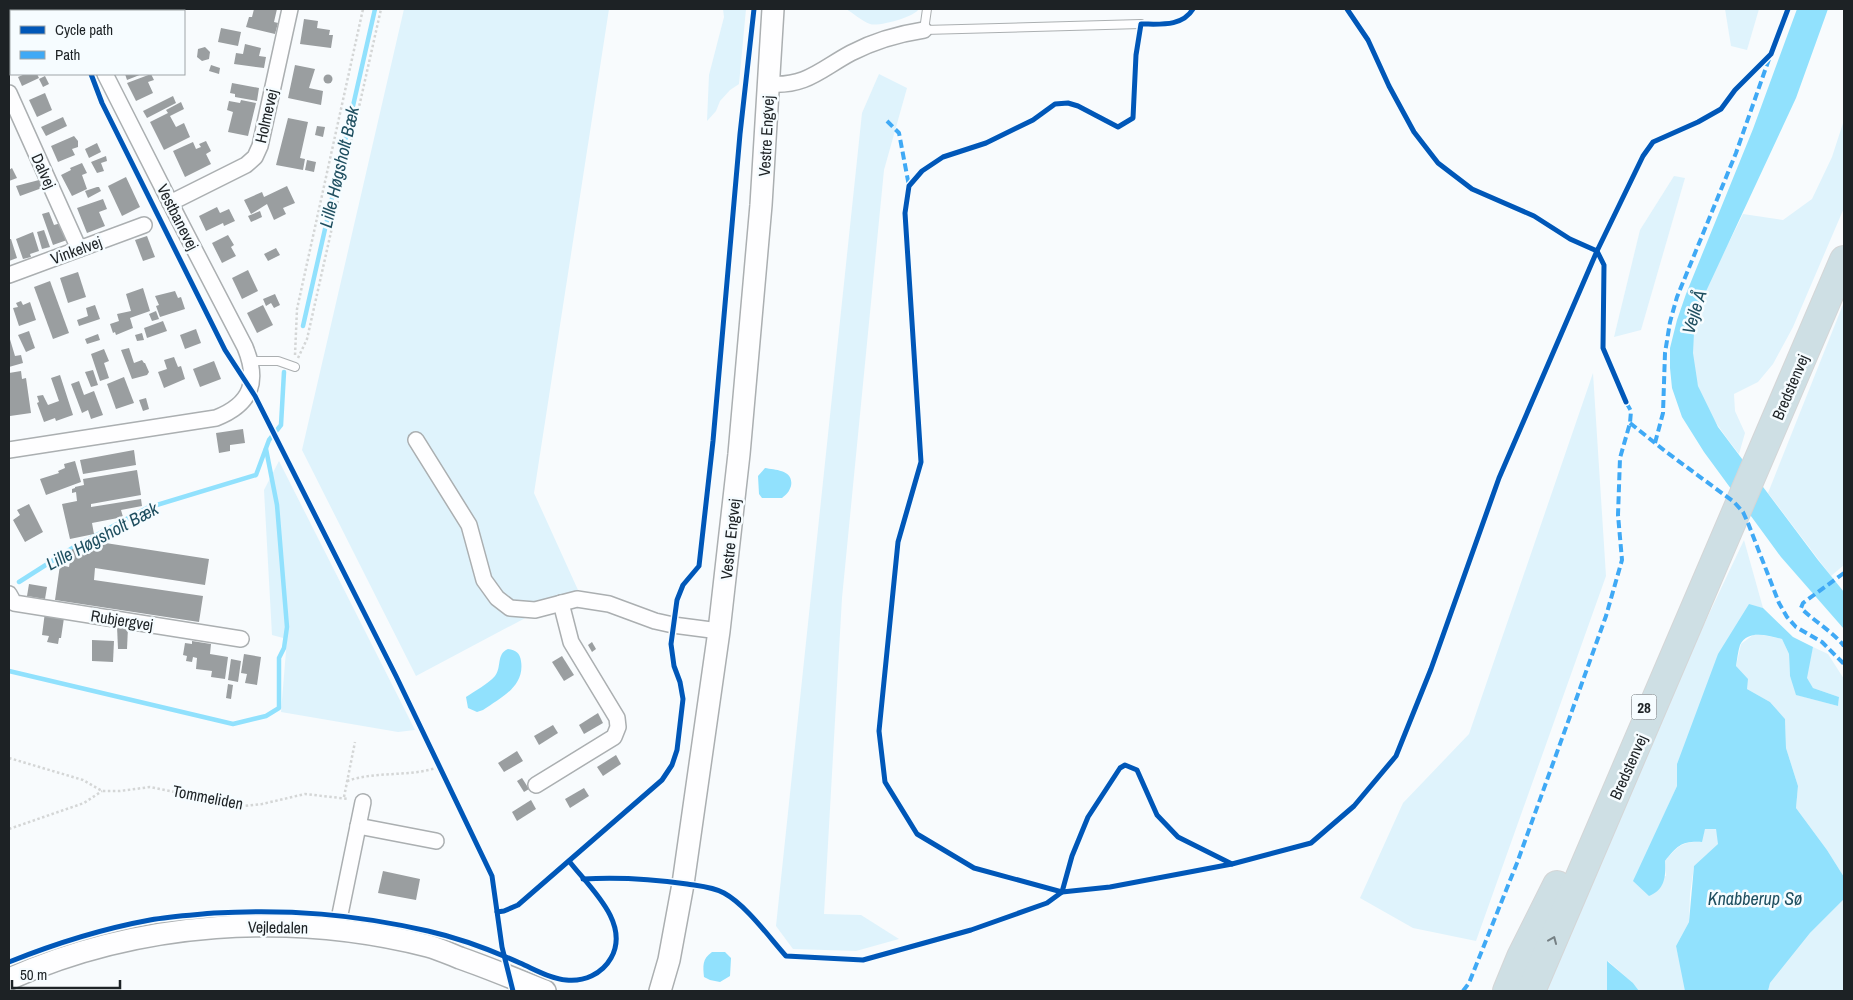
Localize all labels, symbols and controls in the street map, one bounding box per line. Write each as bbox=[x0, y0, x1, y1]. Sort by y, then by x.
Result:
legend bbox=[10, 10, 185, 75]
text: Cycle path bbox=[55, 19, 113, 40]
text: Path bbox=[55, 44, 80, 65]
street label: Holmevej bbox=[249, 87, 283, 145]
street label: Vestre Engvej bbox=[753, 95, 779, 177]
water label: Lille Høgsholt Bæk bbox=[313, 103, 365, 230]
street label: Dalvej bbox=[27, 150, 61, 192]
street label: Vestbanevej bbox=[152, 180, 204, 254]
street label: Vinkelvej bbox=[47, 231, 105, 269]
water label: Vejle Å bbox=[1675, 287, 1713, 337]
street label: Bredstenvej bbox=[1766, 351, 1814, 423]
water label: Lille Høgsholt Bæk bbox=[41, 496, 163, 576]
street label: Vestre Engvej bbox=[715, 498, 745, 580]
street label: Rubjergvej bbox=[89, 604, 155, 636]
road number: 28 bbox=[1632, 694, 1656, 720]
street label: Bredstenvej bbox=[1604, 731, 1652, 803]
street label: Tommeliden bbox=[171, 779, 245, 815]
water label: Knabberup Sø bbox=[1708, 886, 1802, 911]
street label: Vejledalen bbox=[248, 915, 308, 939]
one-way arrow bbox=[1546, 936, 1557, 945]
scale bar bbox=[12, 958, 120, 990]
text: 50 m bbox=[20, 964, 47, 985]

